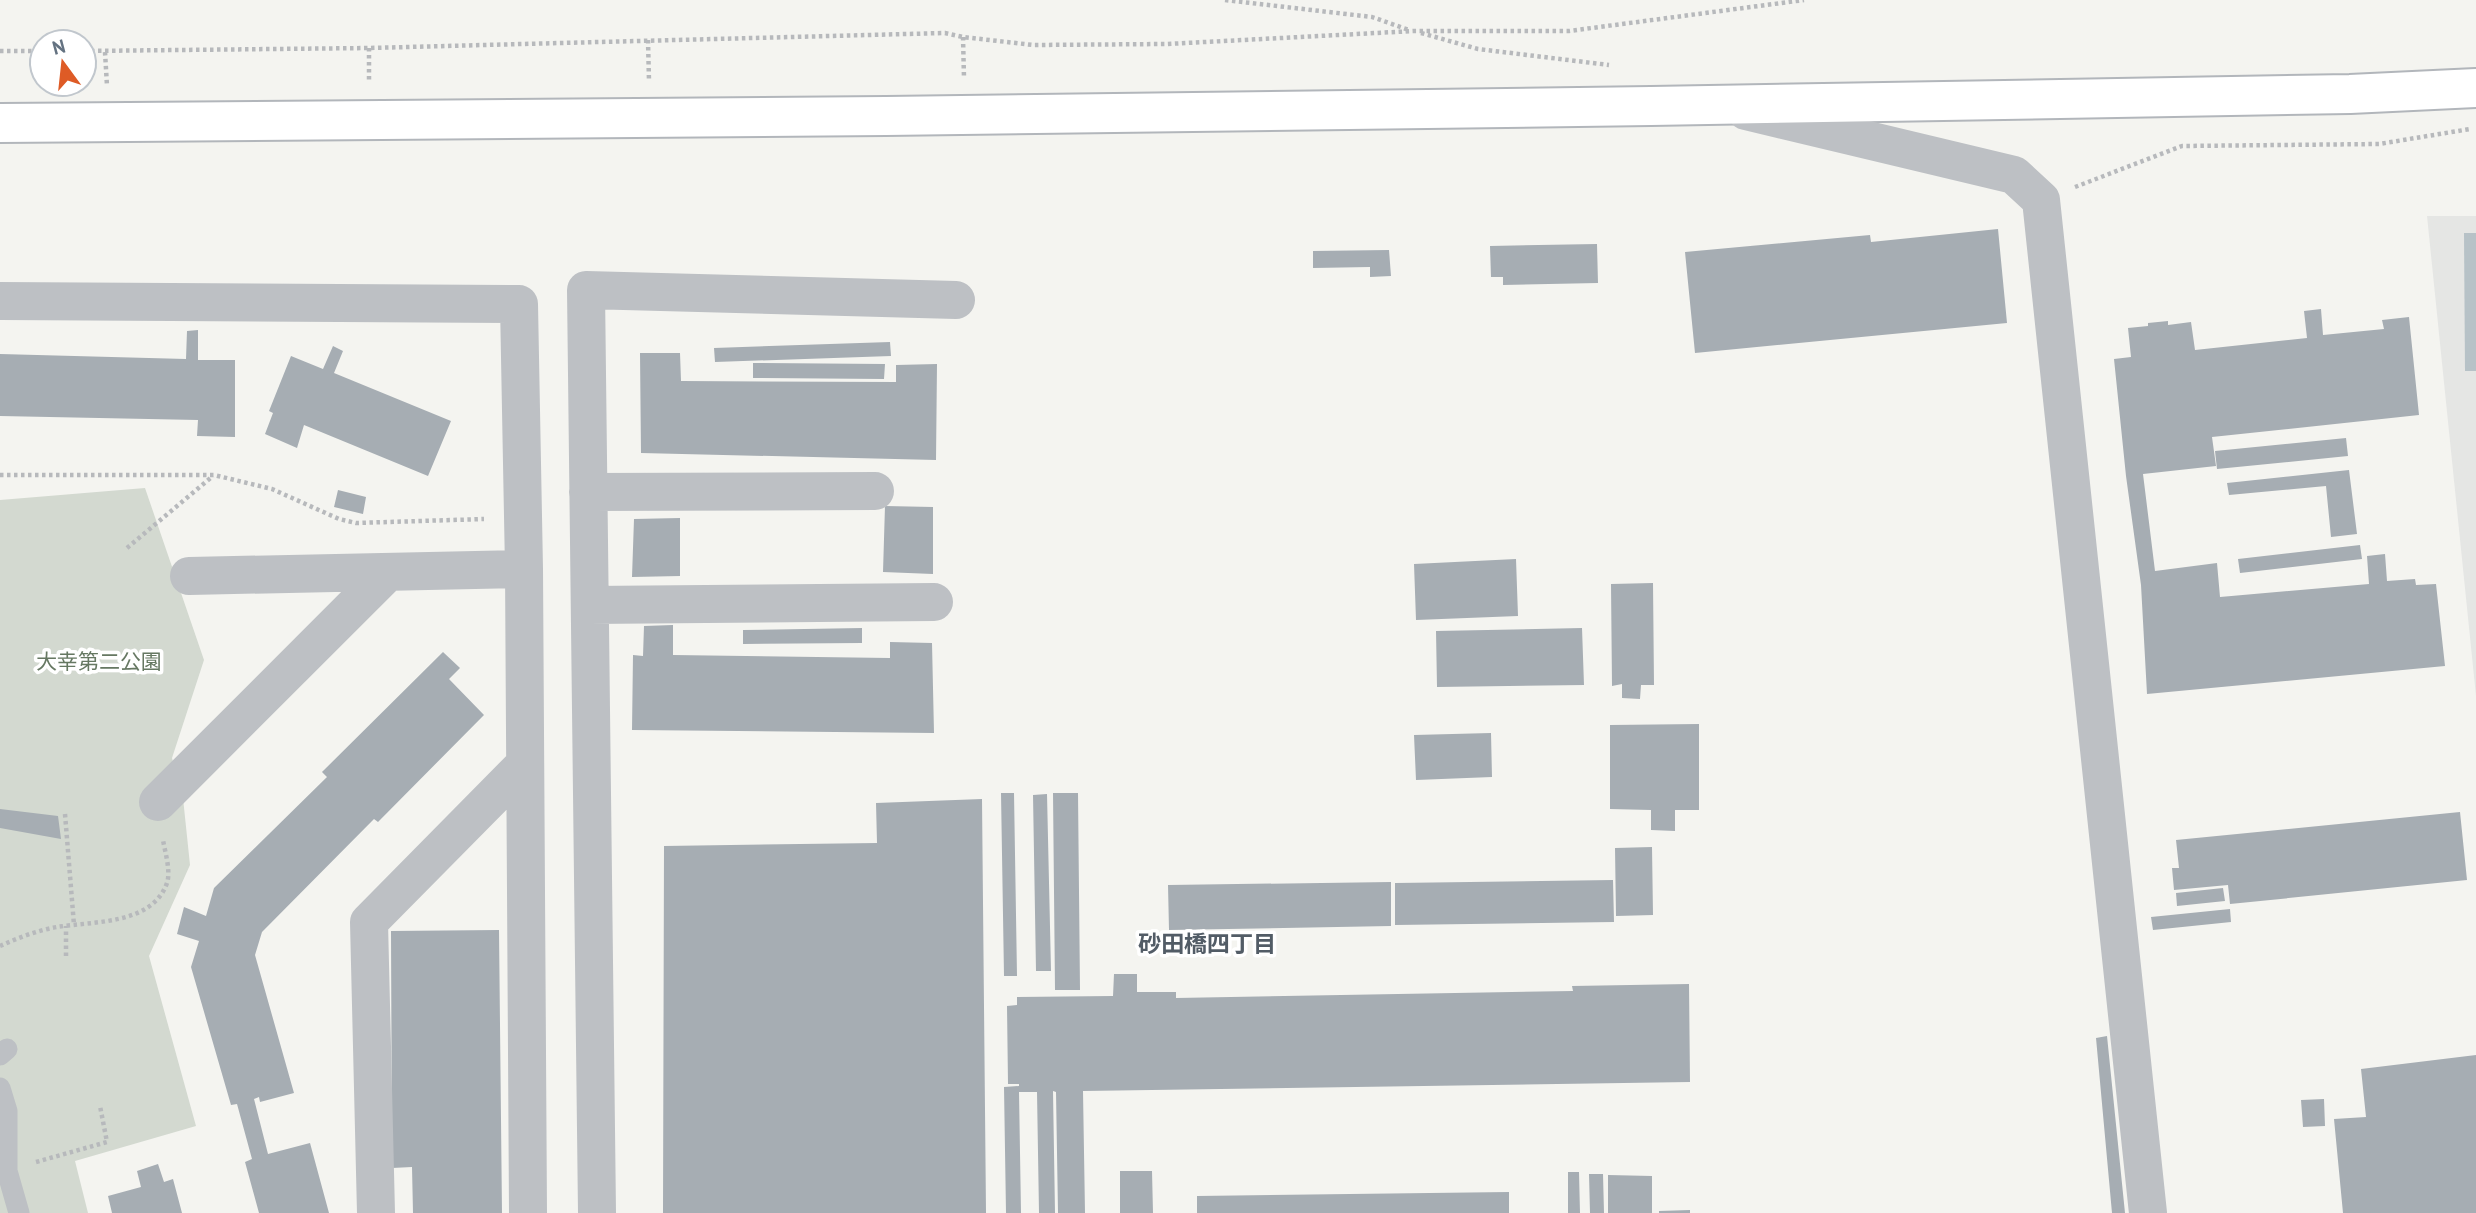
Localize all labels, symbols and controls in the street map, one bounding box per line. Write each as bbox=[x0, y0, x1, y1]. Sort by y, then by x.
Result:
north arrow bbox=[28, 28, 98, 98]
text: N bbox=[49, 33, 68, 60]
park label: 大幸第二公園 bbox=[36, 648, 162, 675]
district label: 砂田橋四丁目 bbox=[1138, 929, 1276, 958]

